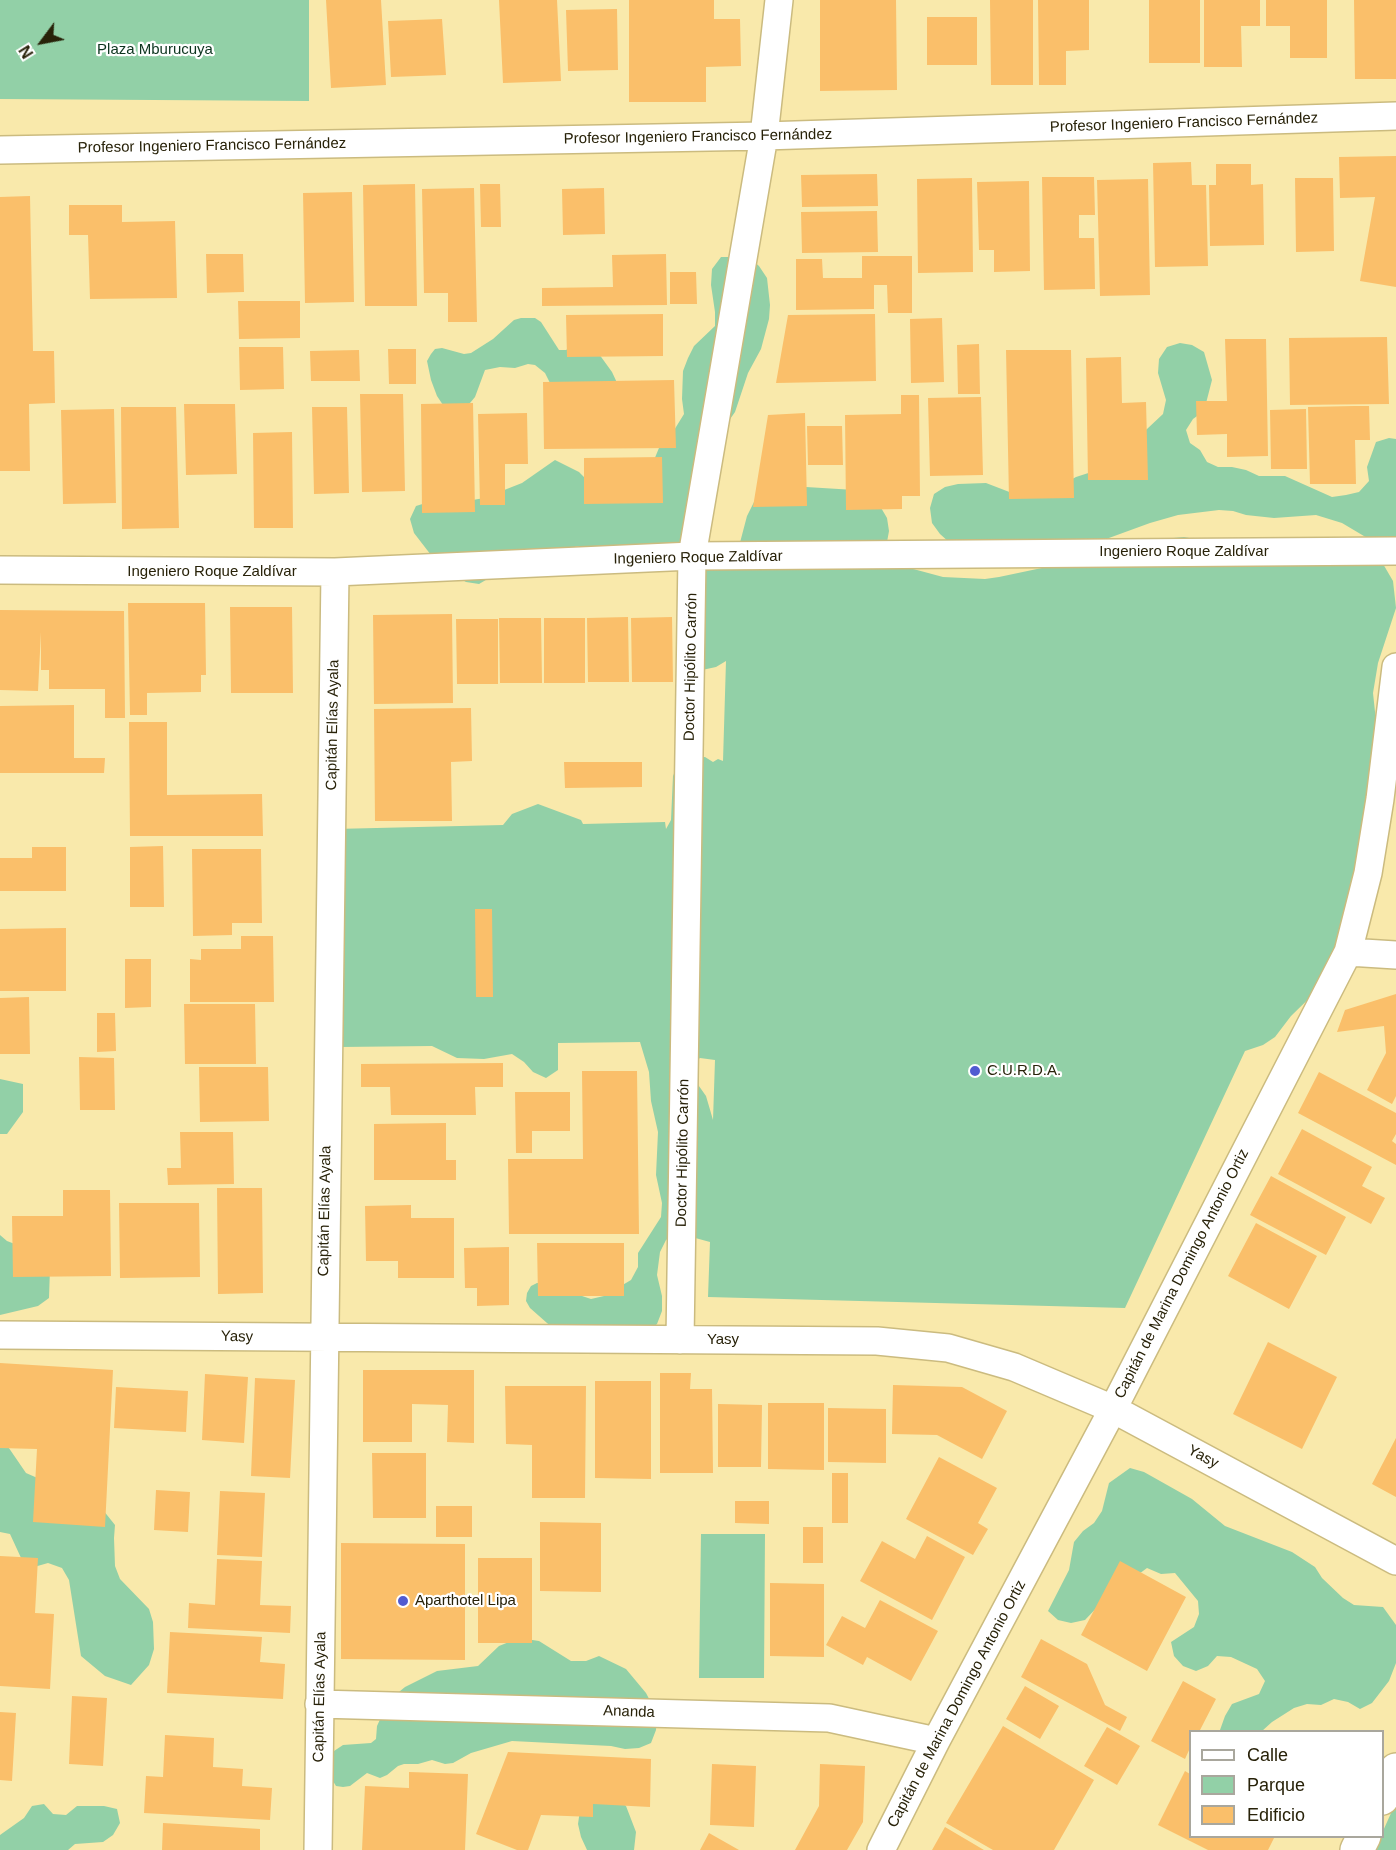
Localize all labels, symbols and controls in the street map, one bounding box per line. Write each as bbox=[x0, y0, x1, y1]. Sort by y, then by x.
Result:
north arrow bbox=[12, 12, 72, 72]
park label: Plaza Mburucuya bbox=[97, 41, 213, 59]
text: N bbox=[16, 42, 37, 61]
street label: Profesor Ingeniero Francisco Fernández bbox=[1050, 109, 1318, 137]
street label: Profesor Ingeniero Francisco Fernández bbox=[564, 126, 832, 148]
street label: Profesor Ingeniero Francisco Fernández bbox=[78, 135, 346, 157]
street label: Ingeniero Roque Zaldívar bbox=[1099, 543, 1269, 561]
street label: Ingeniero Roque Zaldívar bbox=[613, 548, 783, 568]
street label: Ingeniero Roque Zaldívar bbox=[127, 563, 297, 581]
street label: Doctor Hipólito Carrón bbox=[681, 593, 701, 741]
street label: Capitán Elías Ayala bbox=[323, 660, 343, 790]
place label: C.U.R.D.A. bbox=[987, 1062, 1061, 1080]
marker: C.U.R.D.A. bbox=[968, 1064, 982, 1078]
street label: Doctor Hipólito Carrón bbox=[673, 1079, 693, 1227]
street label: Capitán Elías Ayala bbox=[315, 1146, 335, 1276]
street label: Capitán de Marina Domingo Antonio Ortiz bbox=[1111, 1146, 1253, 1402]
street label: Yasy bbox=[221, 1328, 253, 1346]
street label: Yasy bbox=[707, 1331, 739, 1349]
street label: Yasy bbox=[1185, 1441, 1221, 1473]
street label: Capitán de Marina Domingo Antonio Ortiz bbox=[884, 1577, 1030, 1831]
place label: Aparthotel Lipa bbox=[415, 1592, 516, 1610]
marker: Aparthotel Lipa bbox=[396, 1594, 410, 1608]
street label: Capitán Elías Ayala bbox=[310, 1632, 330, 1762]
street label: Ananda bbox=[603, 1702, 655, 1722]
legend bbox=[1189, 1730, 1384, 1838]
text: Calle bbox=[1247, 1745, 1288, 1765]
text: Parque bbox=[1247, 1775, 1305, 1795]
text: Edificio bbox=[1247, 1805, 1305, 1825]

